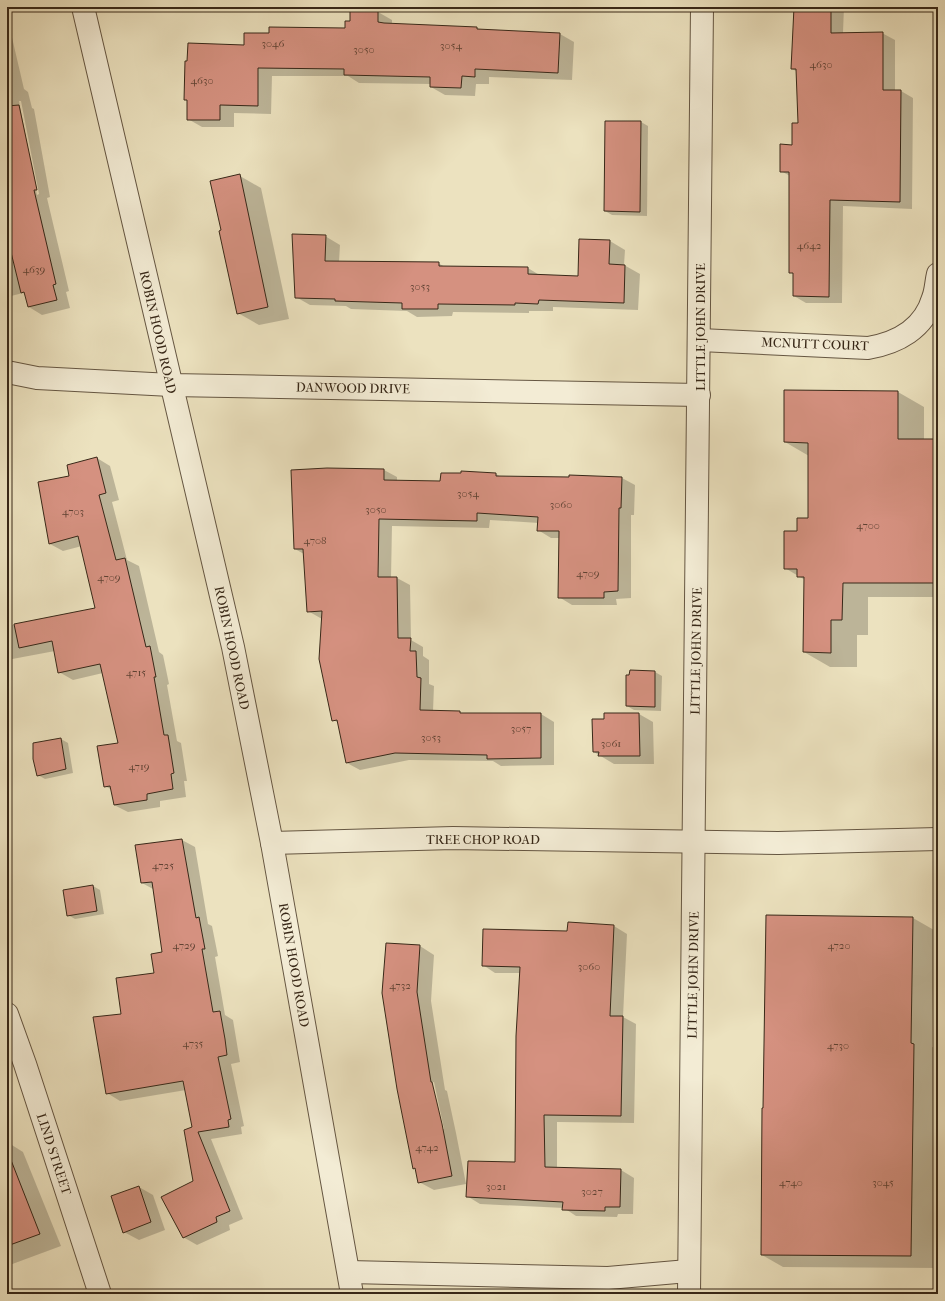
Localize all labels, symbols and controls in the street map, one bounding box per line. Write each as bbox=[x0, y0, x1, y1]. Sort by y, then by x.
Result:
house number: 3046 bbox=[262, 37, 284, 50]
house number: 3054 bbox=[440, 39, 462, 52]
house number: 3050 bbox=[353, 43, 375, 56]
house number: 4630 bbox=[809, 58, 833, 71]
house number: 4630 bbox=[190, 74, 214, 87]
house number: 4642 bbox=[797, 239, 822, 252]
house number: 4639 bbox=[23, 263, 46, 276]
street label: LITTLE JOHN DRIVE bbox=[693, 263, 708, 391]
street label: ROBIN HOOD ROAD bbox=[137, 269, 179, 395]
house number: 3053 bbox=[410, 280, 430, 293]
street label: MCNUTT COURT bbox=[761, 335, 869, 353]
street label: DANWOOD DRIVE bbox=[296, 380, 410, 396]
house number: 3054 bbox=[457, 487, 479, 500]
house number: 3060 bbox=[550, 498, 572, 511]
house number: 3050 bbox=[365, 503, 387, 516]
house number: 4703 bbox=[62, 505, 84, 518]
house number: 4700 bbox=[856, 519, 880, 532]
house number: 4708 bbox=[303, 534, 327, 547]
house number: 4709 bbox=[576, 567, 600, 580]
house number: 4709 bbox=[97, 571, 121, 584]
street label: ROBIN HOOD ROAD bbox=[212, 585, 252, 711]
street label: LITTLE JOHN DRIVE bbox=[687, 587, 705, 715]
house number: 4715 bbox=[126, 666, 146, 679]
house number: 3057 bbox=[511, 722, 531, 735]
house number: 3053 bbox=[421, 731, 441, 744]
house number: 3061 bbox=[601, 737, 621, 750]
house number: 4719 bbox=[128, 760, 150, 773]
street label: TREE CHOP ROAD bbox=[426, 832, 540, 847]
house number: 4725 bbox=[152, 859, 174, 872]
street label: ROBIN HOOD ROAD bbox=[276, 902, 312, 1028]
street label: LITTLE JOHN DRIVE bbox=[684, 911, 702, 1039]
house number: 4729 bbox=[173, 939, 196, 952]
house number: 4720 bbox=[827, 939, 851, 952]
house number: 3060 bbox=[578, 960, 600, 973]
house number: 4732 bbox=[389, 979, 411, 992]
house number: 4735 bbox=[183, 1037, 204, 1050]
house number: 4730 bbox=[827, 1039, 849, 1052]
street label: LIND STREET bbox=[34, 1111, 74, 1197]
house number: 4742 bbox=[415, 1141, 439, 1154]
house number: 4740 bbox=[779, 1176, 803, 1189]
house number: 3045 bbox=[872, 1176, 894, 1189]
house number: 3021 bbox=[486, 1180, 506, 1193]
house number: 3027 bbox=[581, 1185, 603, 1198]

